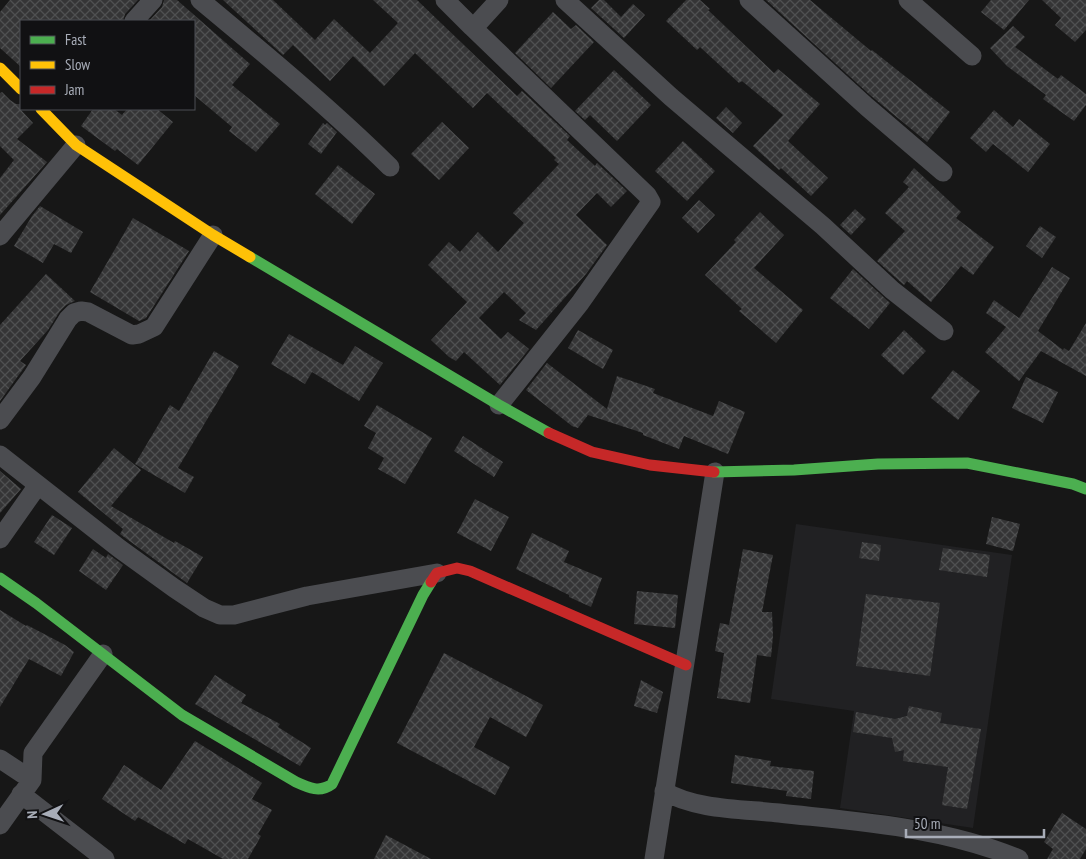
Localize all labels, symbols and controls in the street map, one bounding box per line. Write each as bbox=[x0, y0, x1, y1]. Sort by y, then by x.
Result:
legend bbox=[20, 20, 195, 110]
text: Fast bbox=[65, 30, 86, 49]
text: Slow bbox=[65, 55, 90, 74]
text: Jam bbox=[64, 80, 84, 99]
north arrow bbox=[20, 789, 70, 839]
scale bar bbox=[906, 806, 1044, 838]
text: N bbox=[23, 810, 41, 819]
text: 50 m bbox=[914, 814, 940, 833]

